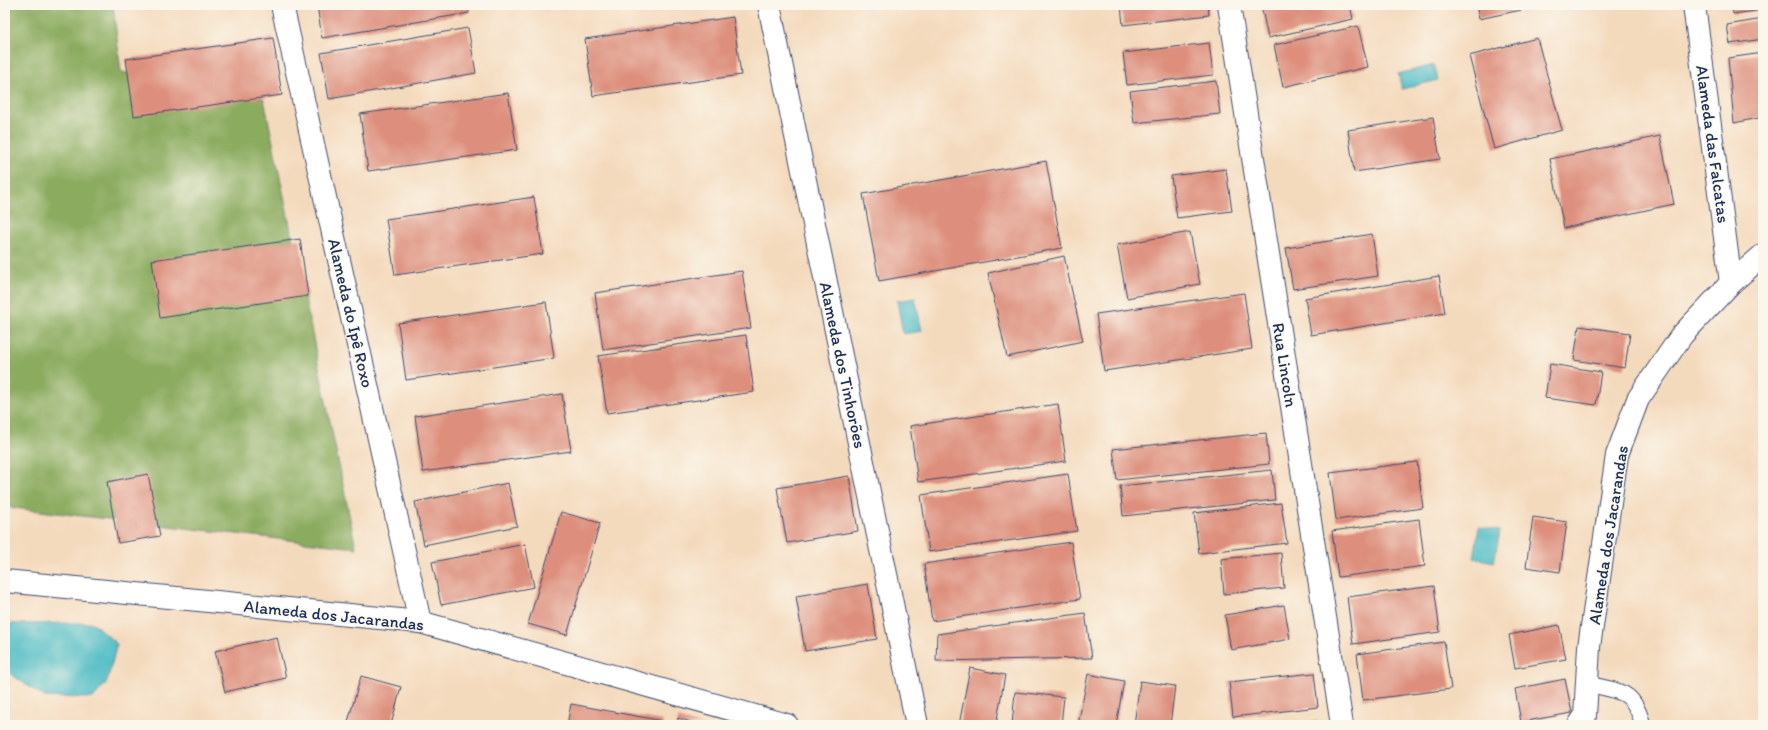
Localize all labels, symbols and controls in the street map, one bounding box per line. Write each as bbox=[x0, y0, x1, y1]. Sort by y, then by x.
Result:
street label: Alameda das Falcatas bbox=[1692, 64, 1734, 224]
street label: Alameda do Ipê Roxo bbox=[324, 236, 378, 390]
street label: Alameda dos Tinhorões bbox=[816, 280, 870, 450]
street label: Rua Lincoln bbox=[1268, 321, 1302, 409]
street label: Alameda dos Jacarandas bbox=[1584, 444, 1632, 626]
street label: Alameda dos Jacarandas bbox=[243, 596, 425, 634]

